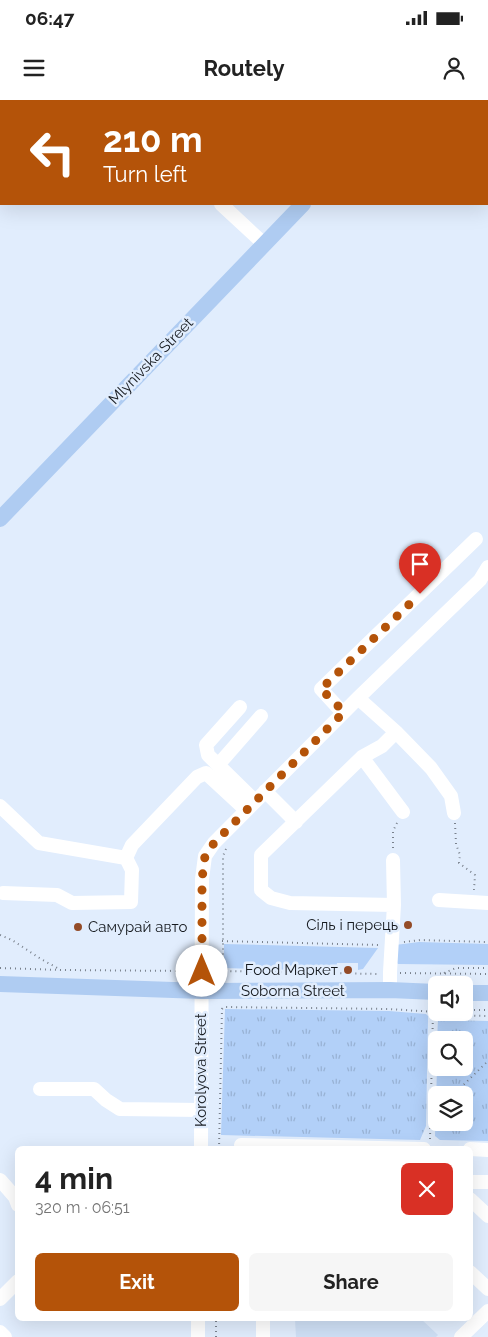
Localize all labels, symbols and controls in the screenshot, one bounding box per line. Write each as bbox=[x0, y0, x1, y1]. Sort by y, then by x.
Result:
text: 06:47 bbox=[25, 7, 74, 29]
icon: menu bbox=[20, 54, 48, 82]
icon: person bbox=[440, 54, 468, 82]
text: Routely bbox=[203, 55, 285, 81]
text: 210 m bbox=[103, 119, 203, 160]
icon: left bbox=[20, 120, 85, 185]
text: Turn left bbox=[103, 161, 187, 187]
street label: Mlynivska Street bbox=[105, 314, 197, 408]
pin bbox=[399, 543, 441, 594]
icon: arrive bbox=[406, 550, 434, 578]
place label: Сіль і перець bbox=[306, 916, 398, 934]
place label: Самурай авто bbox=[88, 918, 188, 936]
marker: Сіль і перець bbox=[402, 919, 414, 931]
marker: Самурай авто bbox=[72, 921, 84, 933]
position arrow bbox=[175, 944, 227, 996]
place label: Food Маркет bbox=[245, 961, 338, 979]
marker: Food Маркет bbox=[342, 964, 354, 976]
map controls bbox=[428, 976, 473, 1131]
button: sound bbox=[428, 976, 473, 1021]
street label: Soborna Street bbox=[241, 982, 345, 1000]
street label: Korolyova Street bbox=[192, 1013, 210, 1127]
button: search bbox=[428, 1031, 473, 1076]
button: layers bbox=[428, 1086, 473, 1131]
text: 4 min bbox=[35, 1161, 113, 1196]
button: close bbox=[401, 1163, 453, 1215]
text: 320 m · 06:51 bbox=[35, 1198, 130, 1217]
button: Exit bbox=[35, 1253, 239, 1311]
button: Share bbox=[249, 1253, 453, 1311]

